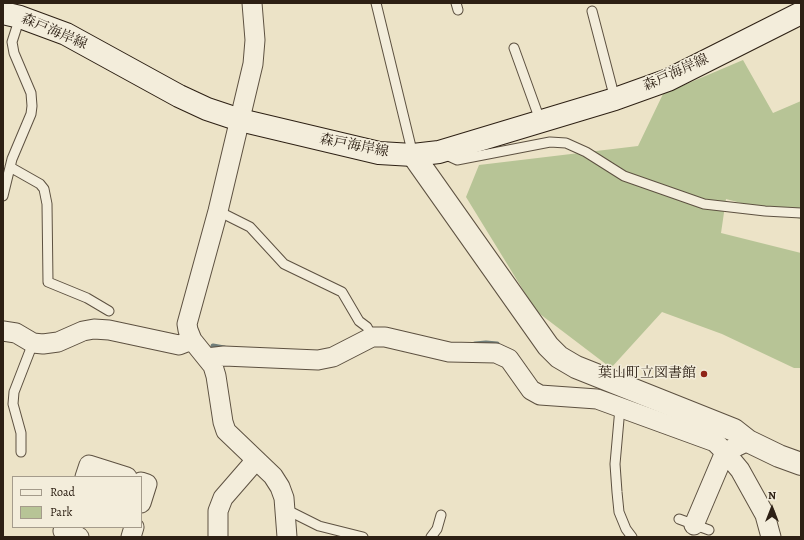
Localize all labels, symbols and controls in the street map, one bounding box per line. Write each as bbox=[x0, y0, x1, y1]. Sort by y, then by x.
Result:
street label: 森戸海岸線 bbox=[19, 11, 89, 53]
street label: 森戸海岸線 bbox=[641, 51, 711, 95]
street label: 森戸海岸線 bbox=[318, 131, 390, 161]
place label: 葉山町立図書館 bbox=[598, 366, 696, 382]
marker: 葉山町立図書館 bbox=[699, 369, 709, 379]
legend bbox=[12, 476, 142, 528]
text: Road bbox=[50, 484, 75, 500]
north arrow bbox=[752, 488, 792, 528]
text: N bbox=[768, 488, 776, 503]
text: Park bbox=[50, 504, 73, 520]

